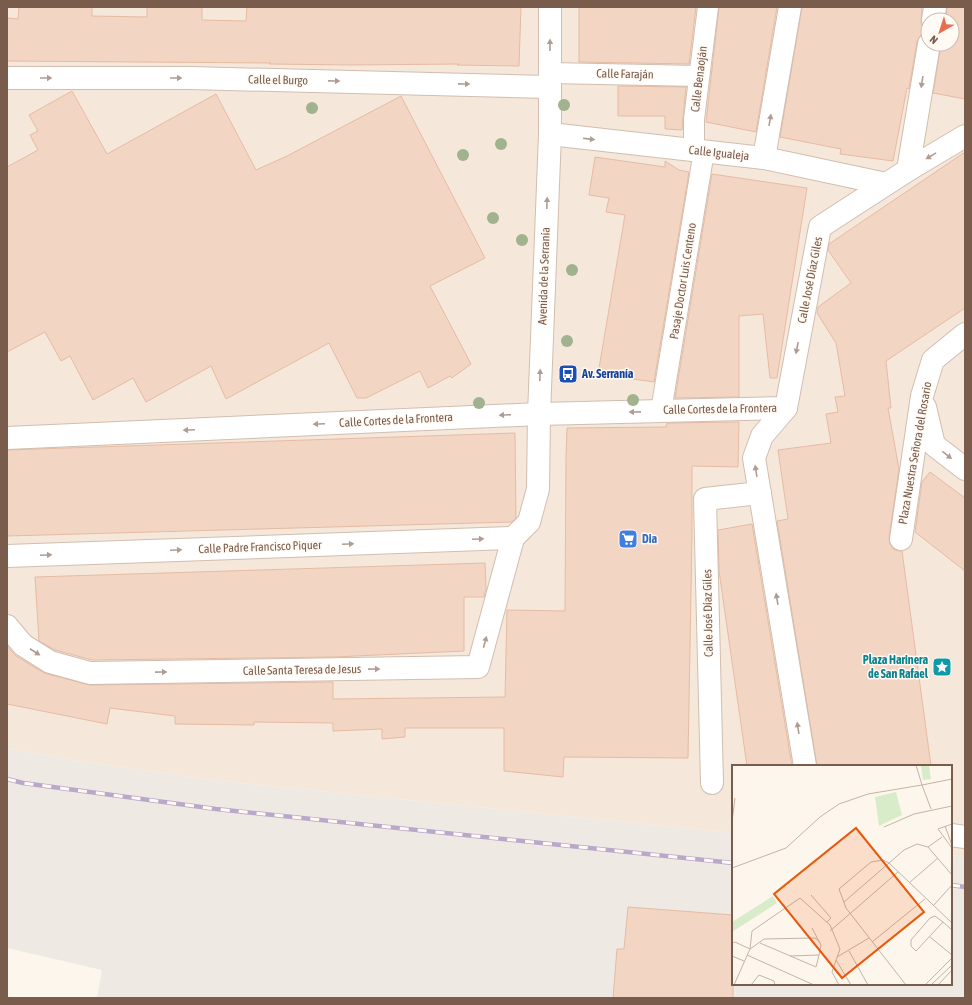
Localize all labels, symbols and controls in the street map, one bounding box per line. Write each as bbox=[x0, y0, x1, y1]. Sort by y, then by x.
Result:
north arrow bbox=[920, 12, 960, 52]
text: N bbox=[927, 33, 940, 46]
one-way arrow bbox=[547, 38, 553, 51]
street label: Calle Benaoján bbox=[688, 45, 710, 113]
street label: Calle Faraján bbox=[596, 66, 654, 82]
street label: Calle el Burgo bbox=[248, 72, 308, 88]
one-way arrow bbox=[40, 75, 53, 81]
one-way arrow bbox=[170, 75, 183, 81]
one-way arrow bbox=[919, 76, 925, 89]
one-way arrow bbox=[328, 78, 341, 84]
one-way arrow bbox=[458, 81, 470, 88]
one-way arrow bbox=[768, 114, 774, 126]
one-way arrow bbox=[583, 135, 595, 142]
street label: Calle Igualeja bbox=[688, 143, 750, 163]
one-way arrow bbox=[926, 152, 936, 160]
one-way arrow bbox=[544, 197, 551, 209]
street label: Pasaje Doctor Luis Centeno bbox=[667, 221, 699, 340]
street label: Avenida de la Serranía bbox=[535, 227, 553, 325]
street label: Calle José Díaz Giles bbox=[795, 235, 825, 325]
one-way arrow bbox=[794, 342, 800, 355]
bus stop icon: Av. Serranía bbox=[557, 363, 579, 385]
place label: Av. Serranía bbox=[581, 367, 634, 381]
one-way arrow bbox=[537, 369, 544, 381]
street label: Plaza Nuestra Señora del Rosario bbox=[896, 380, 935, 525]
street label: Calle Cortes de la Frontera bbox=[663, 401, 777, 417]
one-way arrow bbox=[629, 408, 641, 415]
street label: Calle Cortes de la Frontera bbox=[339, 410, 453, 430]
one-way arrow bbox=[499, 412, 511, 419]
one-way arrow bbox=[313, 420, 325, 427]
one-way arrow bbox=[183, 426, 195, 433]
one-way arrow bbox=[942, 451, 953, 459]
one-way arrow bbox=[753, 465, 759, 477]
supermarket icon: Dia bbox=[617, 528, 639, 550]
place label: Dia bbox=[642, 532, 657, 546]
one-way arrow bbox=[472, 536, 485, 542]
street label: Calle Padre Francisco Piquer bbox=[198, 538, 322, 556]
one-way arrow bbox=[342, 541, 355, 547]
one-way arrow bbox=[170, 547, 183, 553]
one-way arrow bbox=[40, 552, 53, 558]
street label: Calle José Díaz Giles bbox=[700, 569, 716, 657]
one-way arrow bbox=[774, 593, 780, 605]
one-way arrow bbox=[482, 636, 488, 648]
one-way arrow bbox=[29, 649, 41, 656]
place label: Plaza Harinera de San Rafael bbox=[863, 653, 929, 681]
place icon: Plaza Harinera de San Rafael bbox=[931, 656, 953, 678]
street label: Calle Santa Teresa de Jesus bbox=[243, 662, 361, 678]
one-way arrow bbox=[368, 665, 380, 672]
one-way arrow bbox=[155, 668, 167, 675]
one-way arrow bbox=[795, 721, 801, 734]
inset map bbox=[732, 765, 952, 985]

